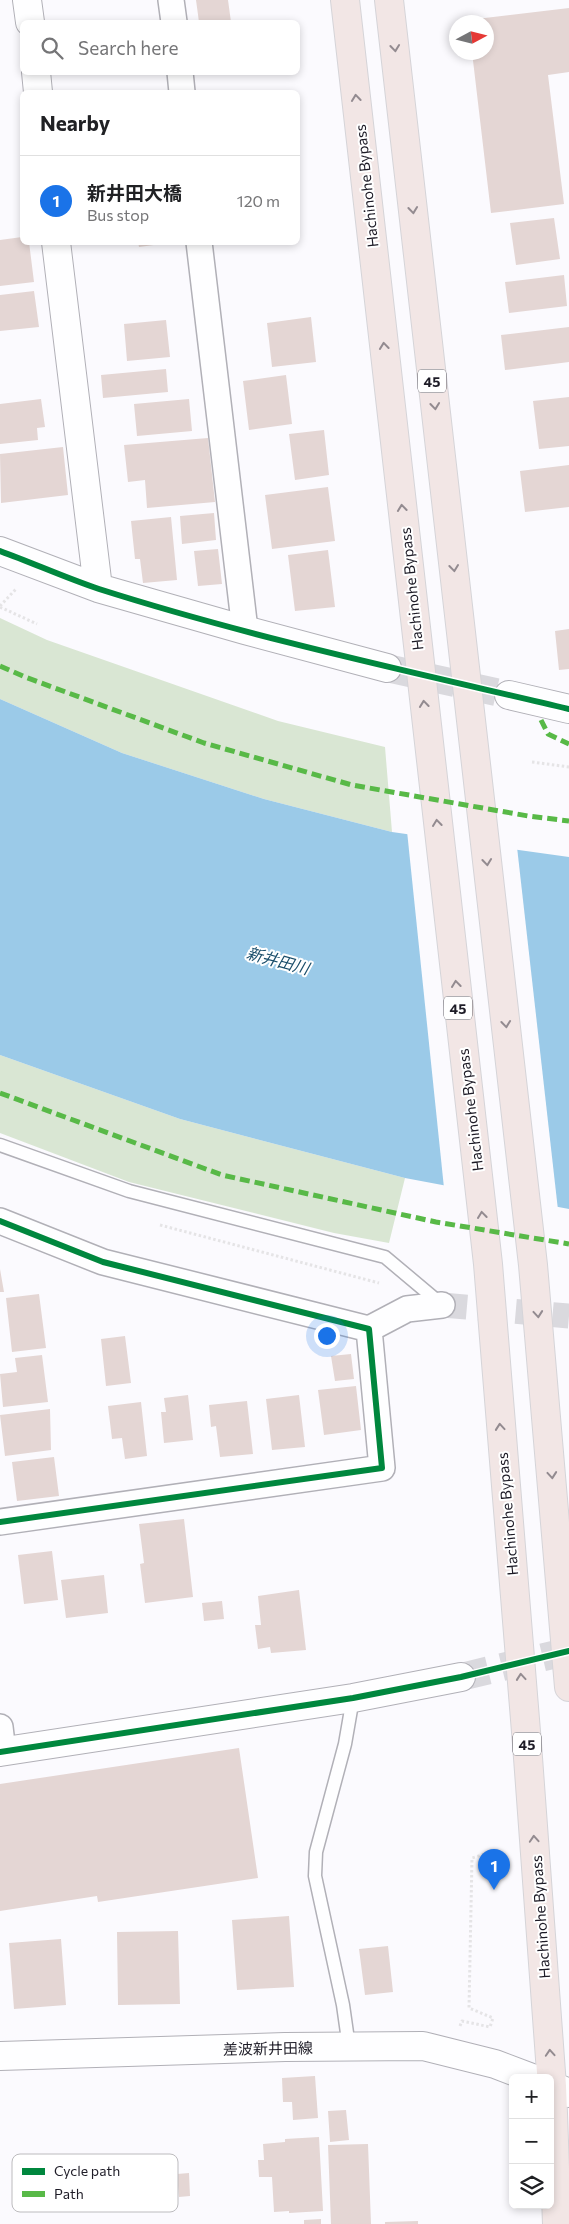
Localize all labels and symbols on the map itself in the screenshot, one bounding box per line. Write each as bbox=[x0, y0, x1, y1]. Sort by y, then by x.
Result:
north arrow bbox=[449, 15, 494, 60]
one-way arrow bbox=[389, 45, 400, 53]
one-way arrow bbox=[351, 93, 362, 101]
street label: Hachinohe Bypass bbox=[351, 123, 381, 248]
one-way arrow bbox=[407, 206, 418, 214]
one-way arrow bbox=[378, 342, 389, 350]
road number: 45 bbox=[418, 370, 446, 392]
one-way arrow bbox=[429, 402, 440, 410]
one-way arrow bbox=[397, 503, 408, 511]
street label: Hachinohe Bypass bbox=[396, 526, 426, 651]
one-way arrow bbox=[448, 564, 459, 572]
one-way arrow bbox=[419, 700, 430, 708]
one-way arrow bbox=[432, 818, 443, 826]
one-way arrow bbox=[481, 859, 492, 867]
water label: 新井田川 bbox=[245, 943, 313, 978]
one-way arrow bbox=[451, 980, 462, 988]
road number: 45 bbox=[444, 996, 472, 1020]
one-way arrow bbox=[500, 1020, 511, 1028]
street label: Hachinohe Bypass bbox=[454, 1047, 486, 1172]
one-way arrow bbox=[477, 1211, 488, 1219]
one-way arrow bbox=[532, 1310, 543, 1318]
your location bbox=[314, 1323, 340, 1349]
one-way arrow bbox=[495, 1423, 506, 1431]
street label: Hachinohe Bypass bbox=[493, 1451, 521, 1576]
one-way arrow bbox=[546, 1472, 557, 1480]
one-way arrow bbox=[516, 1672, 527, 1680]
road number: 45 bbox=[513, 1732, 541, 1756]
one-way arrow bbox=[529, 1834, 540, 1842]
pin: 1 bbox=[478, 1849, 510, 1890]
street label: Hachinohe Bypass bbox=[527, 1855, 553, 1979]
street label: 差波新井田線 bbox=[223, 2038, 313, 2058]
one-way arrow bbox=[545, 2049, 556, 2057]
legend bbox=[12, 2154, 178, 2212]
text: Cycle path bbox=[54, 2162, 120, 2179]
text: Path bbox=[54, 2185, 84, 2202]

